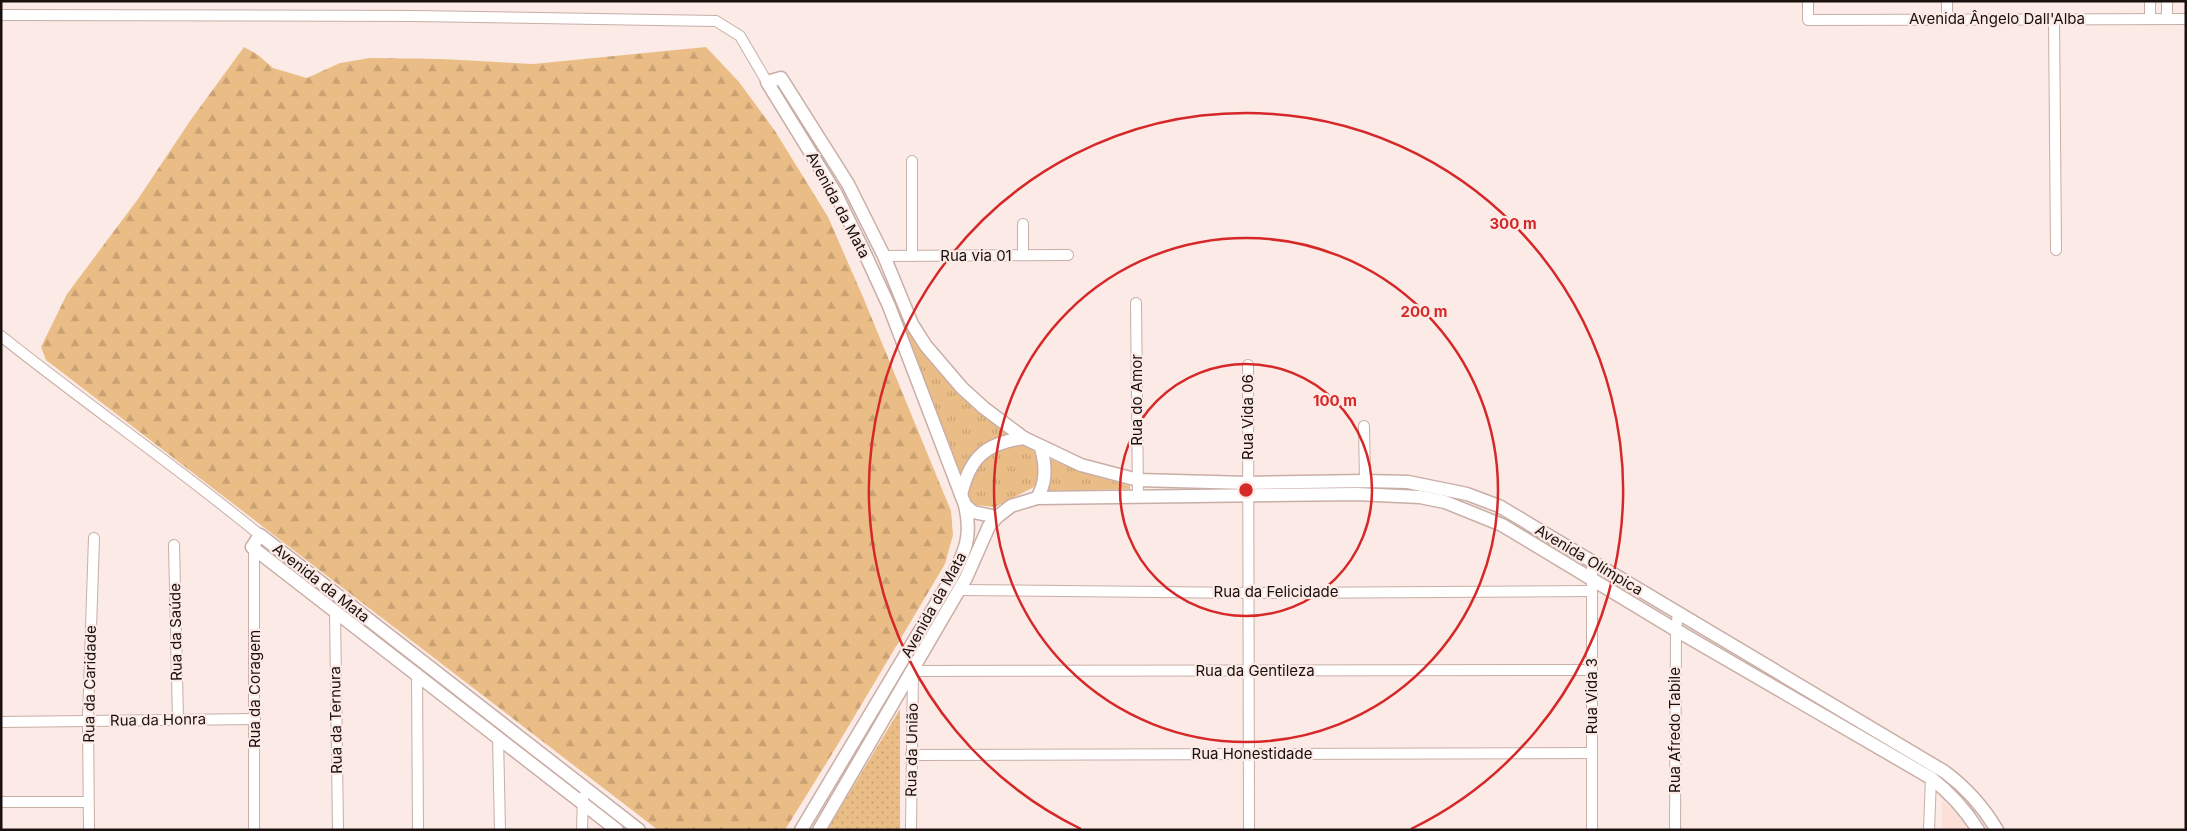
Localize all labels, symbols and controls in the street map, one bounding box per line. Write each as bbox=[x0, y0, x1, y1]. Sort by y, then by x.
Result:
street label: Avenida Ângelo Dall'Alba bbox=[1909, 9, 2085, 28]
street label: Avenida da Mata bbox=[802, 148, 874, 261]
text: 300 m bbox=[1489, 214, 1537, 233]
street label: Rua via 01 bbox=[940, 246, 1012, 265]
text: 200 m bbox=[1401, 302, 1447, 321]
street label: Rua do Amor bbox=[1127, 354, 1146, 446]
street label: Rua Vida 06 bbox=[1238, 374, 1257, 460]
text: 100 m bbox=[1313, 391, 1357, 410]
centre of rings bbox=[1237, 481, 1255, 499]
street label: Avenida Olímpica bbox=[1532, 520, 1647, 599]
street label: Avenida da Mata bbox=[269, 539, 374, 626]
street label: Avenida da Mata bbox=[897, 549, 970, 661]
street label: Rua da Felicidade bbox=[1213, 582, 1339, 601]
street label: Rua da Saúde bbox=[165, 583, 186, 681]
street label: Rua da Caridade bbox=[79, 625, 100, 743]
street label: Rua da Coragem bbox=[245, 630, 264, 748]
street label: Rua Vida 3 bbox=[1582, 658, 1601, 734]
street label: Rua da Gentileza bbox=[1195, 661, 1315, 680]
street label: Rua da Ternura bbox=[325, 666, 346, 774]
street label: Rua Afredo Tabile bbox=[1665, 667, 1684, 793]
street label: Rua da União bbox=[901, 703, 922, 797]
street label: Rua da Honra bbox=[110, 709, 206, 730]
street label: Rua Honestidade bbox=[1192, 744, 1312, 763]

